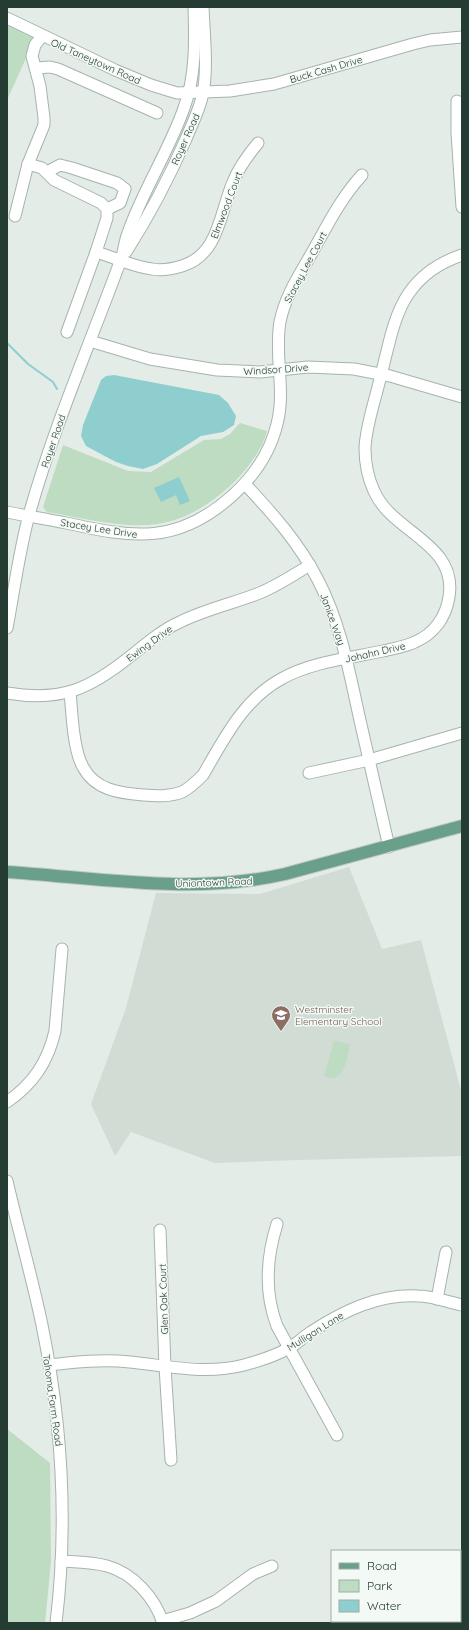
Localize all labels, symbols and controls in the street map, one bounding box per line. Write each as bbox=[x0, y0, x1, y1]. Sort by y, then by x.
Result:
street label: Old Taneytown Road bbox=[49, 36, 143, 87]
street label: Buck Cash Drive bbox=[288, 53, 364, 86]
street label: Royer Road bbox=[168, 111, 203, 167]
street label: Elmwood Court bbox=[208, 169, 245, 241]
street label: Stacey Lee Court bbox=[281, 229, 330, 305]
street label: Windsor Drive bbox=[243, 361, 309, 378]
street label: Royer Road bbox=[38, 413, 69, 469]
street label: Stacey Lee Drive bbox=[60, 516, 139, 541]
street label: Janice Way bbox=[317, 591, 348, 647]
street label: Ewing Drive bbox=[124, 622, 175, 665]
street label: Johahn Drive bbox=[344, 639, 407, 666]
street label: Uniontown Road bbox=[175, 875, 253, 890]
place label: Westminster Elementary School bbox=[295, 1003, 382, 1028]
school or university icon: Westminster Elementary School bbox=[270, 1004, 292, 1032]
street label: Glen Oak Court bbox=[156, 1263, 171, 1335]
street label: Mulligan Lane bbox=[285, 1309, 346, 1354]
street label: Tahoma Farm Road bbox=[40, 1353, 65, 1447]
legend bbox=[331, 1550, 461, 1622]
text: Road bbox=[367, 1558, 397, 1573]
text: Park bbox=[367, 1578, 392, 1593]
text: Water bbox=[367, 1598, 402, 1613]

